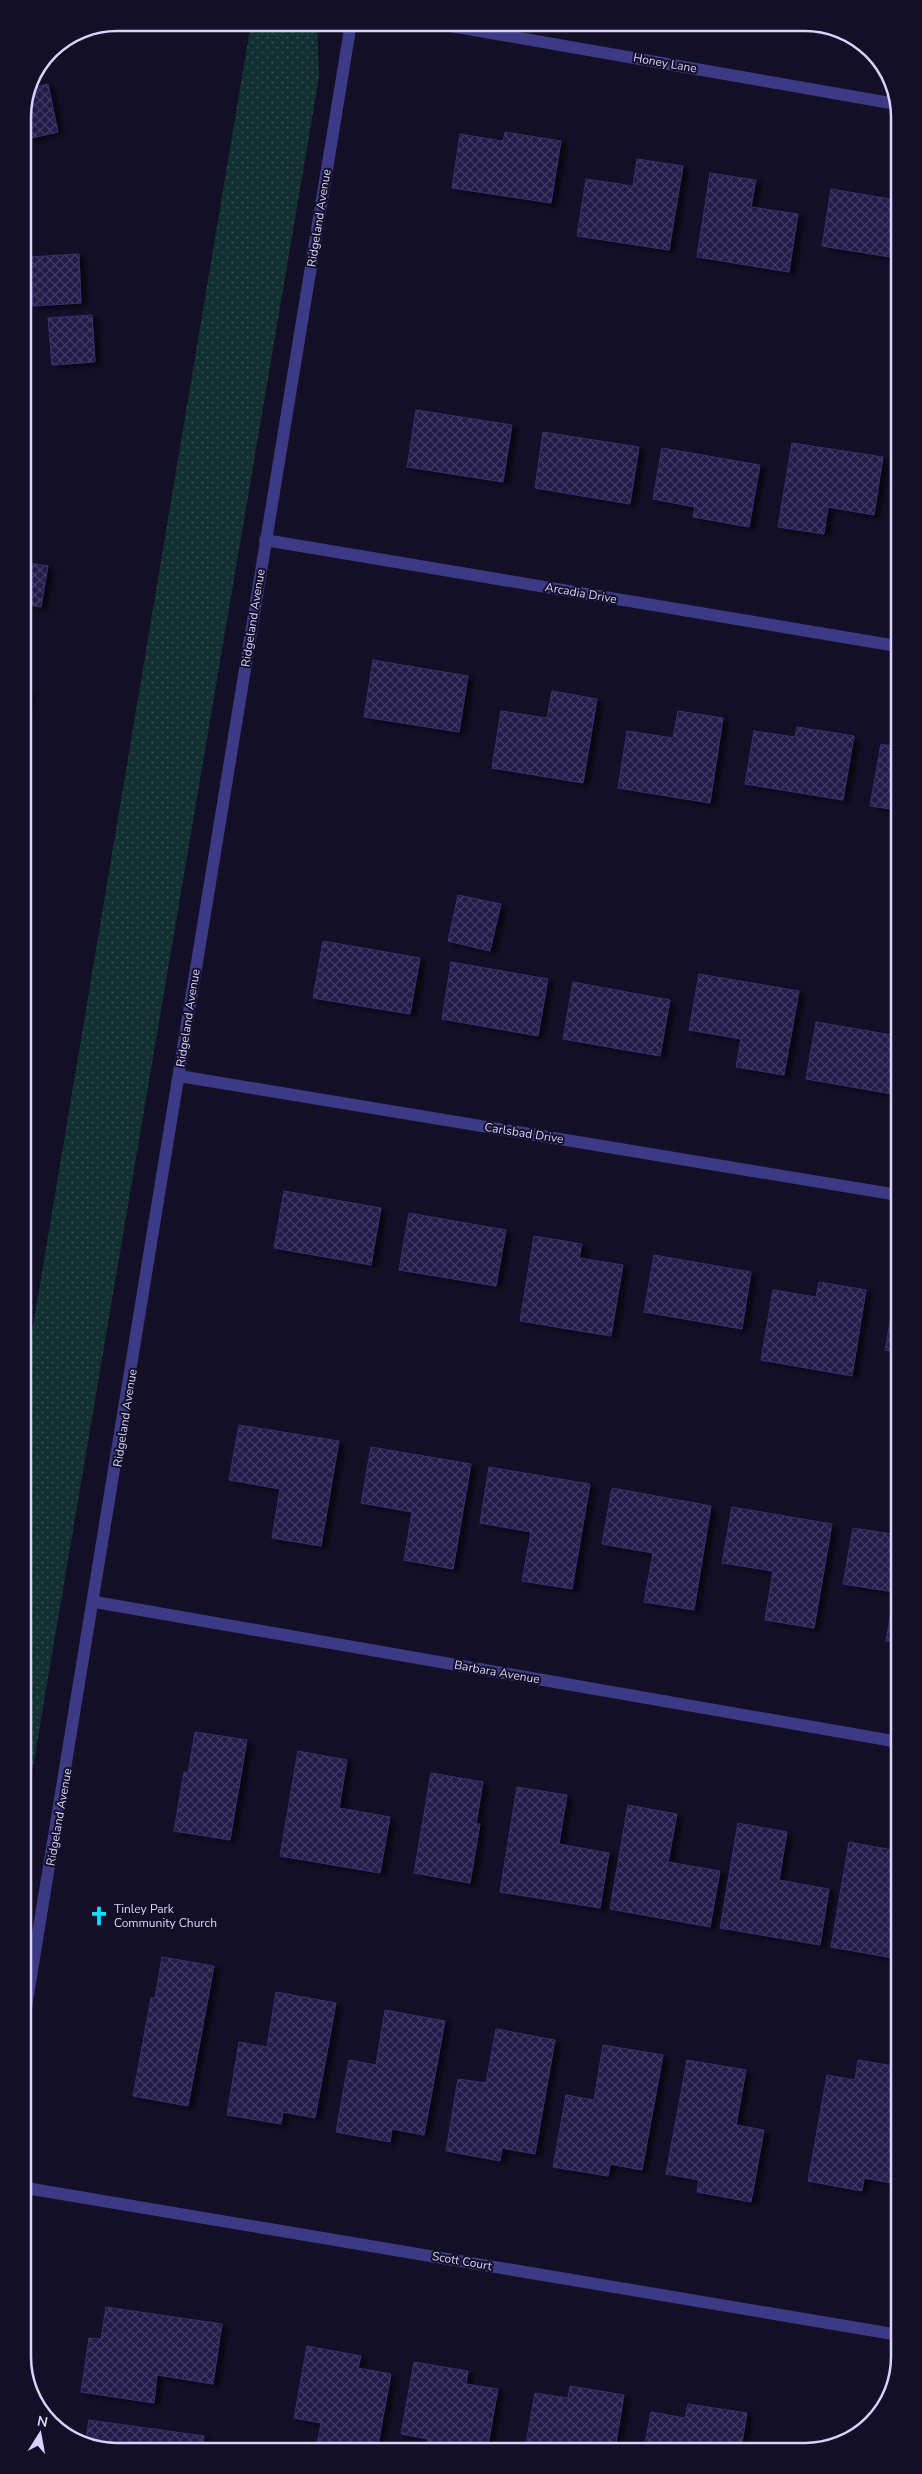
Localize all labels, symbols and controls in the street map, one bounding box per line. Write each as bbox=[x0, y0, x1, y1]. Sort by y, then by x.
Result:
street label: Honey Lane bbox=[632, 50, 698, 76]
street label: Ridgeland Avenue bbox=[303, 168, 335, 268]
street label: Ridgeland Avenue bbox=[237, 568, 269, 668]
street label: Arcadia Drive bbox=[544, 579, 618, 607]
street label: Ridgeland Avenue bbox=[172, 968, 204, 1068]
street label: Carlsbad Drive bbox=[483, 1119, 565, 1147]
street label: Ridgeland Avenue bbox=[109, 1368, 141, 1468]
street label: Barbara Avenue bbox=[453, 1657, 541, 1687]
street label: Ridgeland Avenue bbox=[43, 1767, 75, 1867]
place label: Tinley Park Community Church bbox=[114, 1901, 217, 1931]
church icon: Tinley Park Community Church bbox=[88, 1905, 110, 1927]
street label: Scott Court bbox=[431, 2248, 494, 2274]
north arrow bbox=[15, 2409, 65, 2459]
text: N bbox=[35, 2411, 49, 2432]

